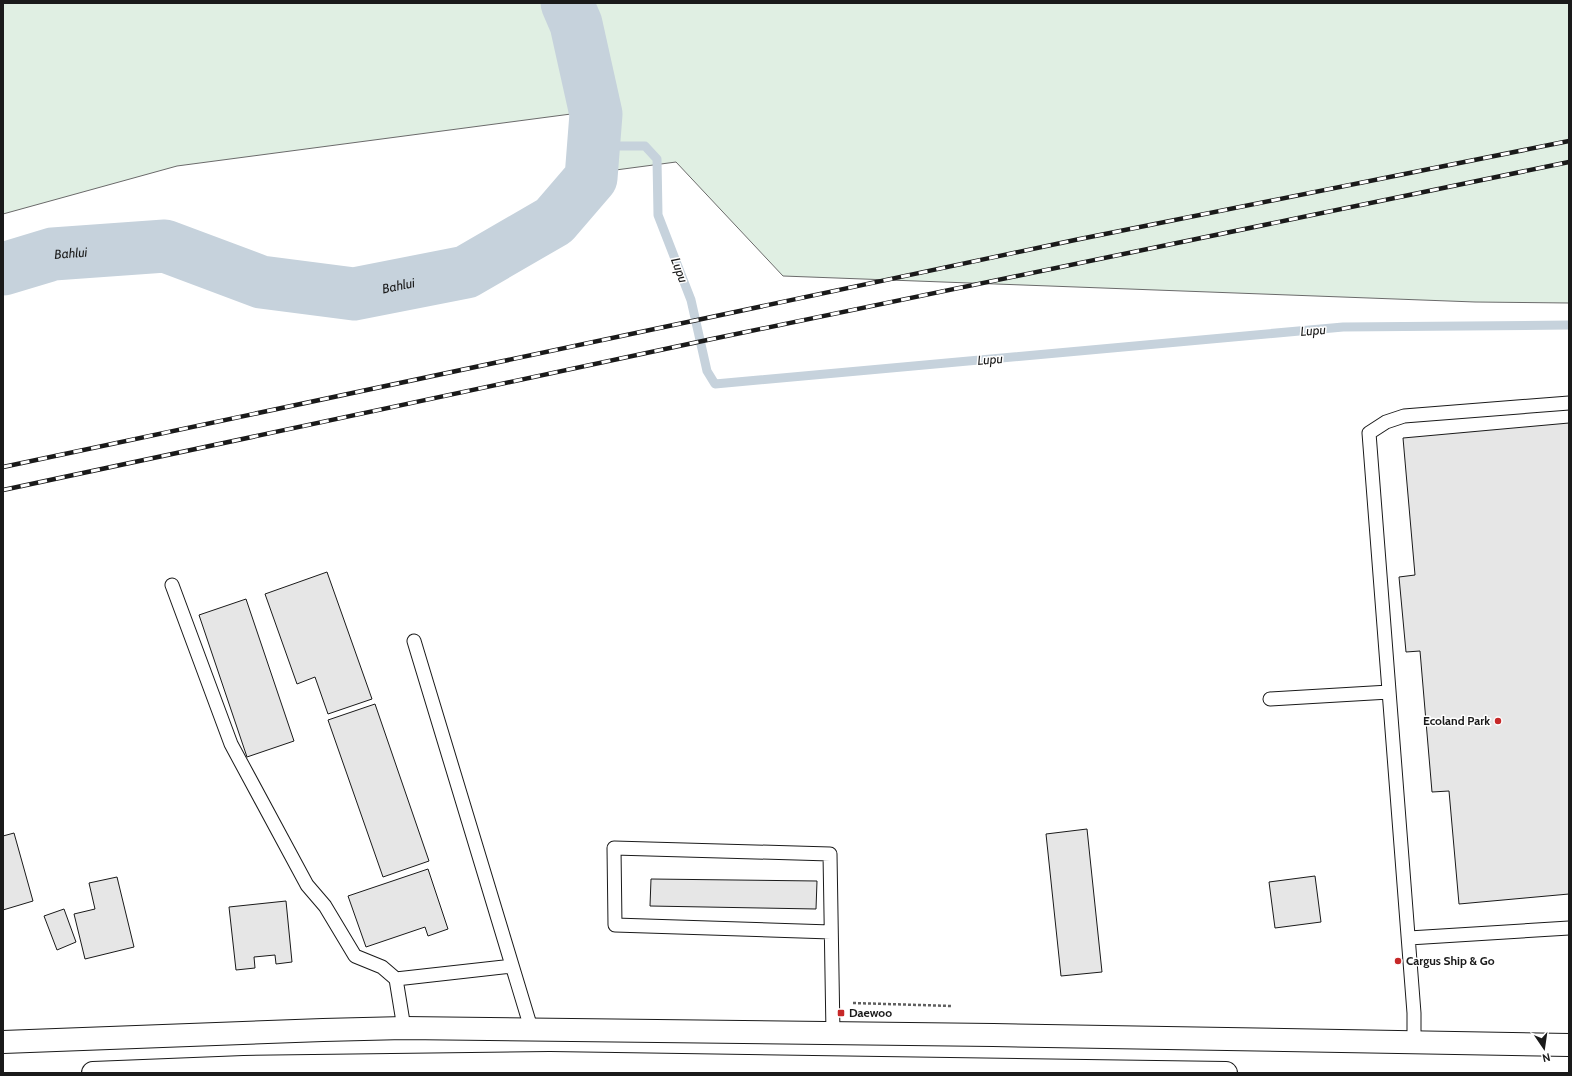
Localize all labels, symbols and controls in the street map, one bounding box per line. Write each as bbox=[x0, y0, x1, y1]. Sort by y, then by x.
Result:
water label: Bahlui bbox=[54, 244, 88, 262]
water label: Lupu bbox=[668, 255, 692, 285]
water label: Bahlui bbox=[381, 274, 416, 296]
water label: Lupu bbox=[1300, 321, 1327, 339]
water label: Lupu bbox=[977, 350, 1004, 368]
place label: Ecoland Park bbox=[1423, 713, 1490, 728]
marker: Ecoland Park bbox=[1493, 716, 1503, 726]
place label: Cargus Ship & Go bbox=[1406, 953, 1495, 968]
marker: Cargus Ship & Go bbox=[1393, 956, 1403, 966]
place label: Daewoo bbox=[849, 1005, 892, 1020]
marker: Daewoo bbox=[836, 1008, 846, 1018]
north arrow bbox=[1524, 1028, 1564, 1068]
text: N bbox=[1541, 1050, 1552, 1065]

